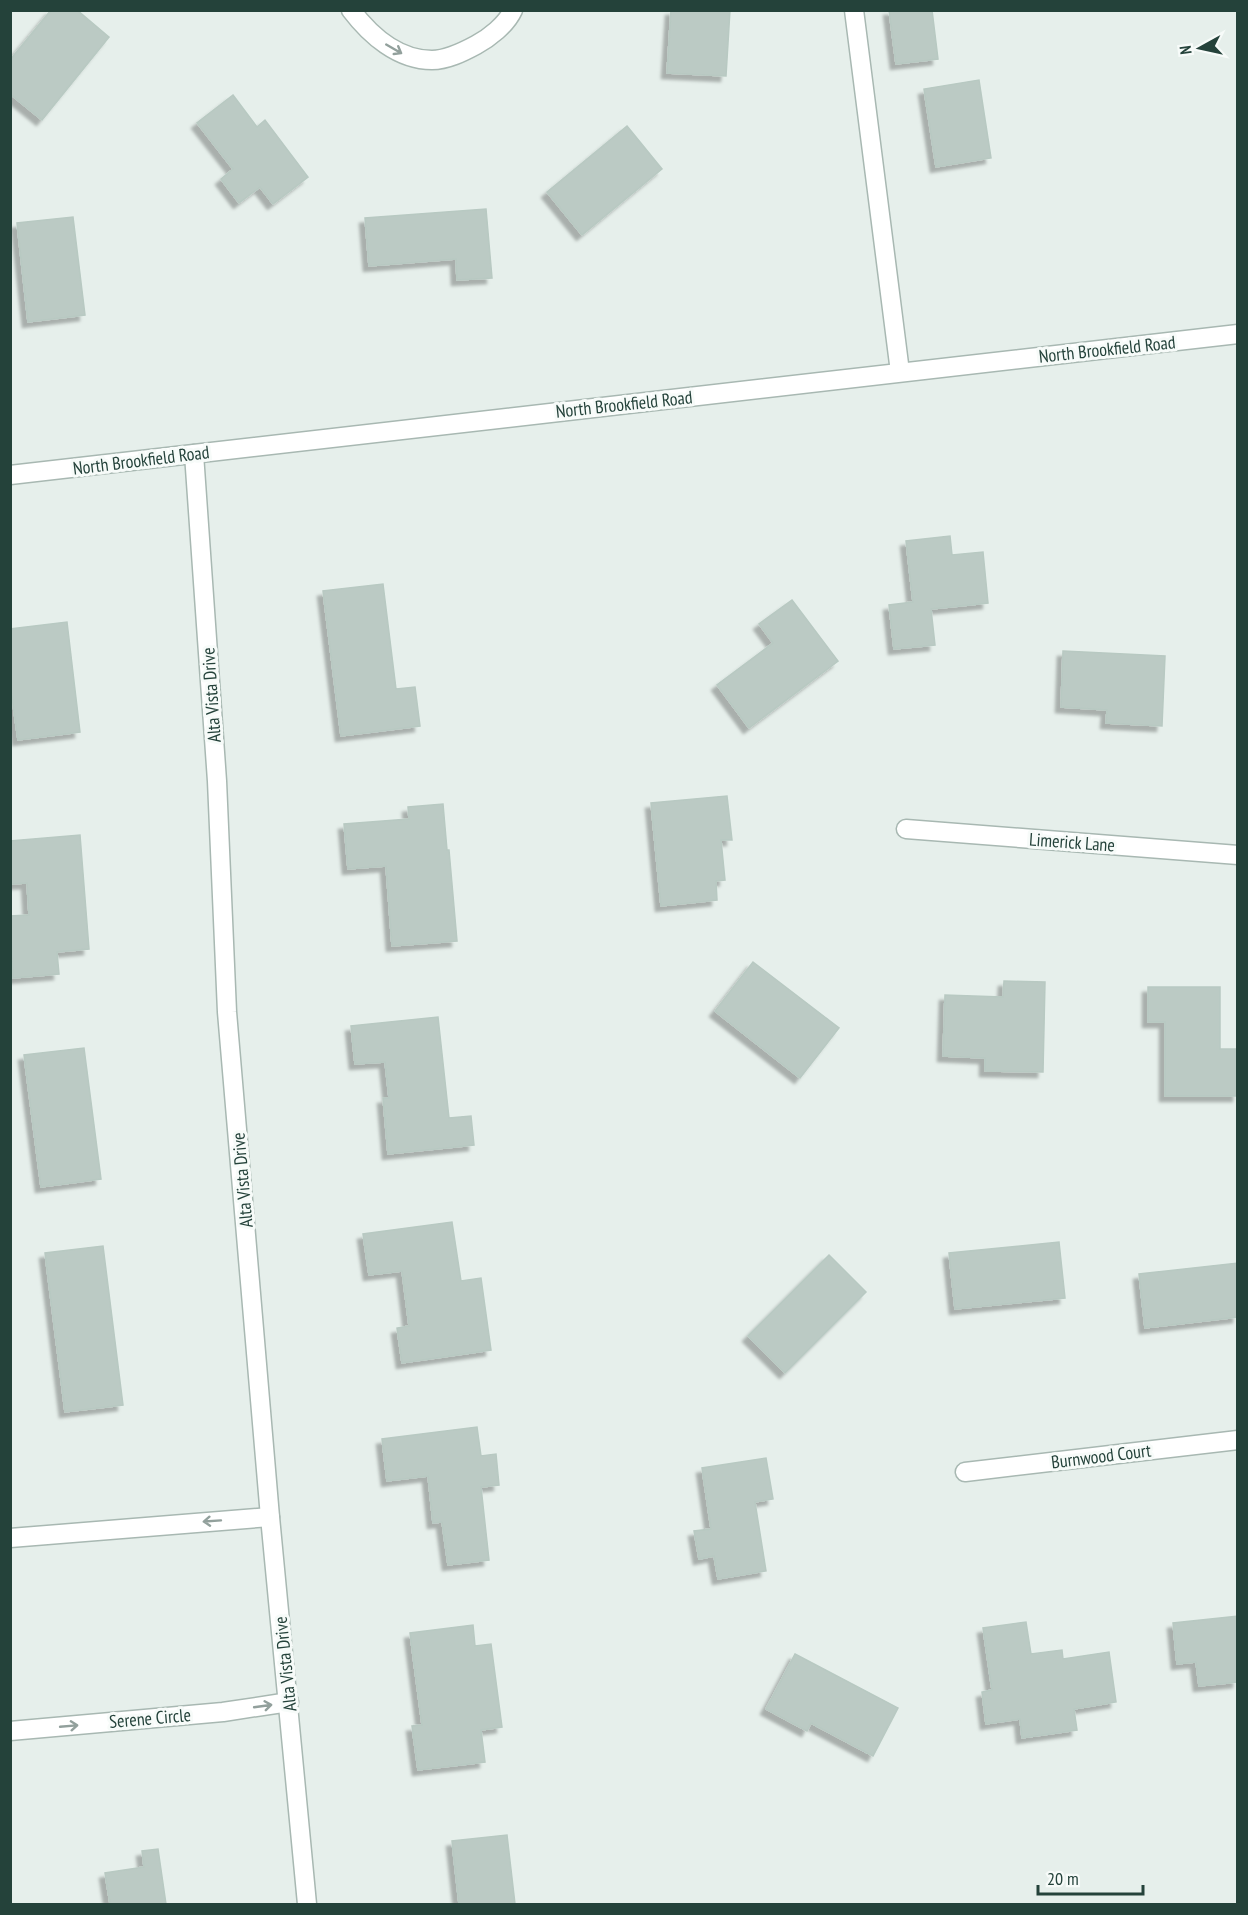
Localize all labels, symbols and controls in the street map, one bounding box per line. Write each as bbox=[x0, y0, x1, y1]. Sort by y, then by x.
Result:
north arrow bbox=[1170, 18, 1230, 78]
one-way arrow bbox=[385, 43, 402, 55]
text: N bbox=[1175, 44, 1196, 56]
street label: North Brookfield Road bbox=[1038, 330, 1176, 368]
street label: North Brookfield Road bbox=[555, 385, 693, 423]
street label: North Brookfield Road bbox=[71, 440, 211, 480]
street label: Alta Vista Drive bbox=[196, 647, 226, 743]
street label: Limerick Lane bbox=[1028, 828, 1116, 856]
street label: Alta Vista Drive bbox=[226, 1132, 258, 1228]
street label: Burnwood Court bbox=[1050, 1438, 1152, 1474]
one-way arrow bbox=[202, 1516, 222, 1527]
street label: Alta Vista Drive bbox=[269, 1615, 301, 1713]
one-way arrow bbox=[252, 1700, 272, 1711]
street label: Serene Circle bbox=[108, 1703, 192, 1733]
one-way arrow bbox=[58, 1720, 78, 1731]
scale bar bbox=[1038, 1858, 1143, 1896]
text: 20 m bbox=[1047, 1867, 1079, 1890]

